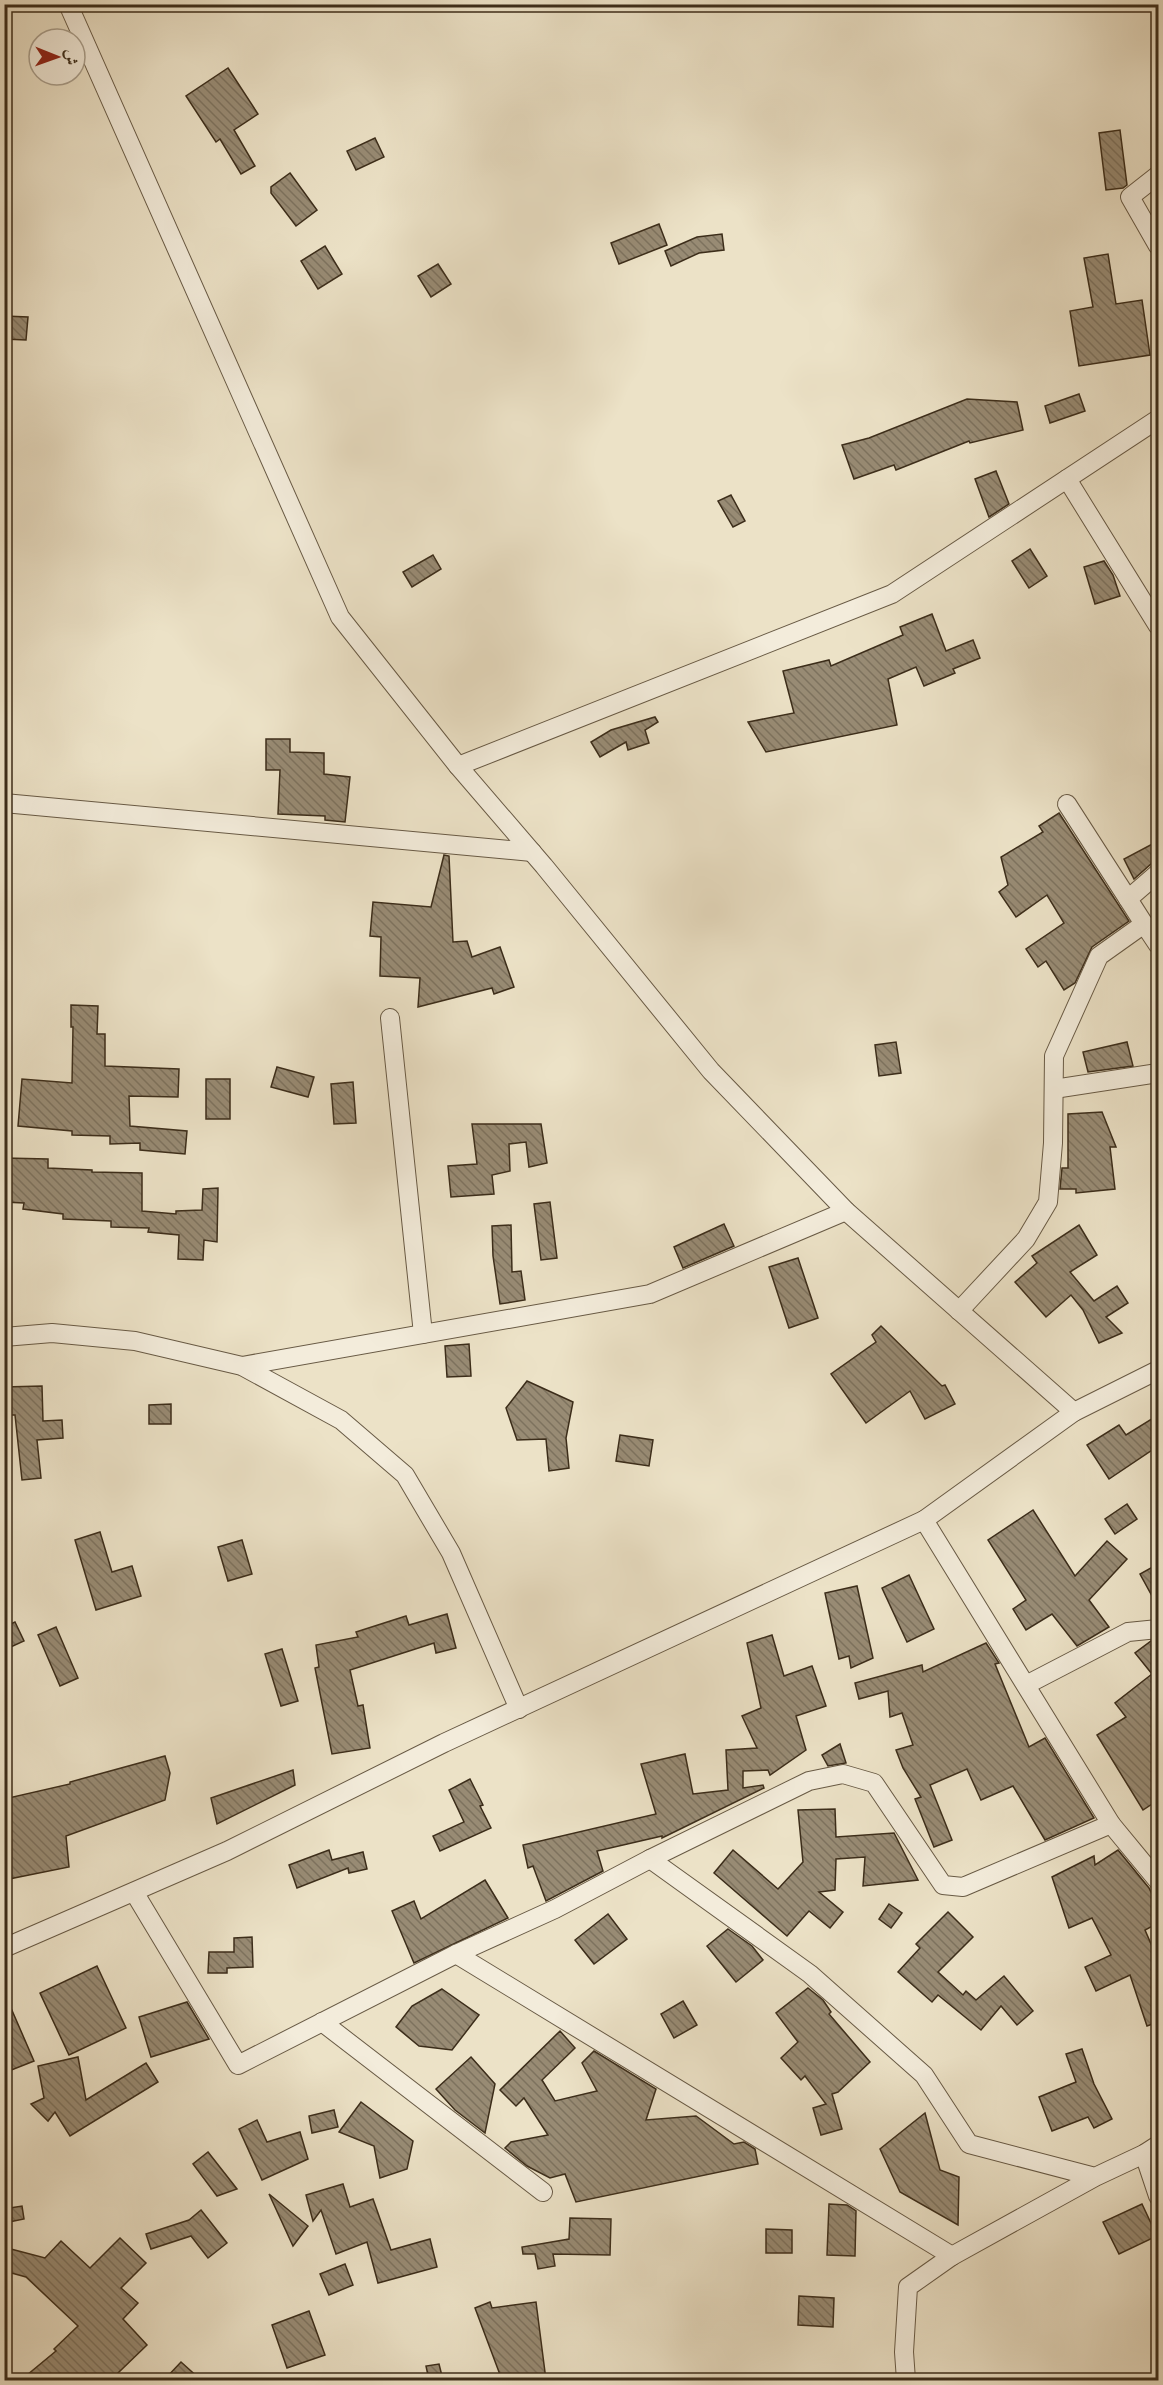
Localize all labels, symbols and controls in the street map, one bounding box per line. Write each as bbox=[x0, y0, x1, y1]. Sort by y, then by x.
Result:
north arrow bbox=[27, 27, 87, 87]
text: ش bbox=[60, 49, 82, 65]

